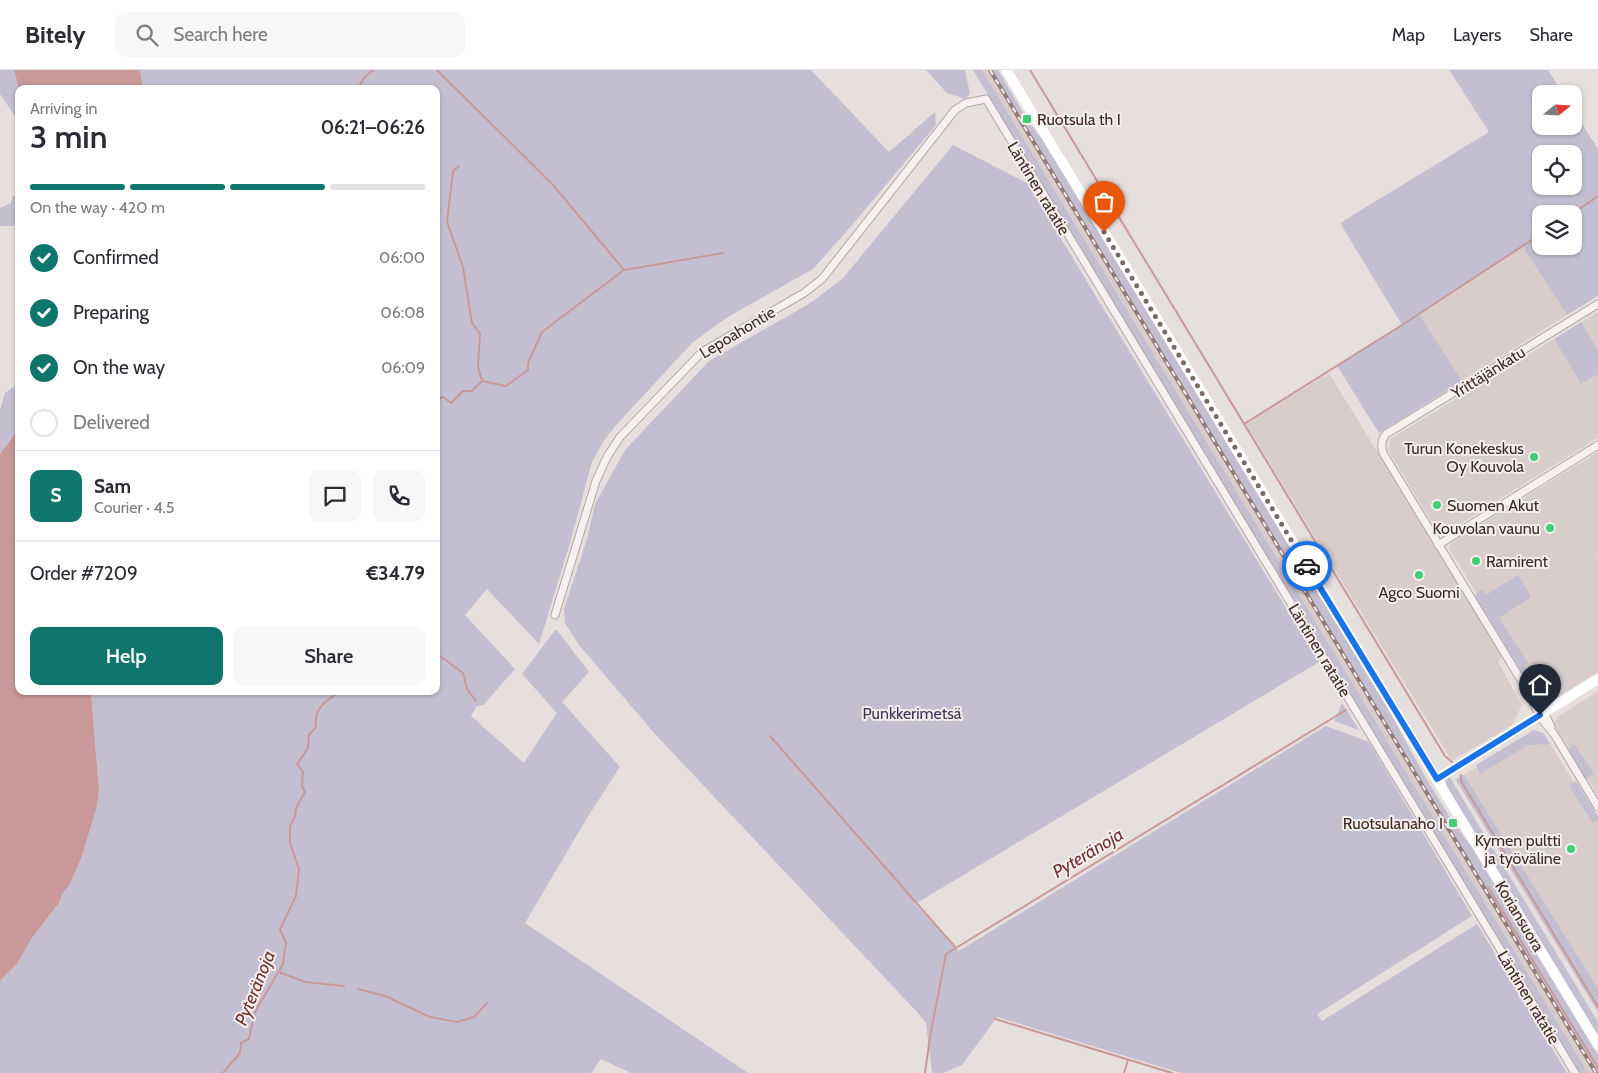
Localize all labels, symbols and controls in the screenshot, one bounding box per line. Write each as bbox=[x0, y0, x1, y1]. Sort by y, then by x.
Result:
search box bbox=[115, 12, 465, 57]
text: Bitely bbox=[25, 20, 85, 49]
icon: search bbox=[133, 21, 161, 49]
text: Search here bbox=[173, 23, 268, 46]
text: Map bbox=[1392, 24, 1425, 46]
text: Layers bbox=[1453, 24, 1502, 46]
text: Share bbox=[1530, 24, 1573, 46]
north arrow bbox=[1532, 85, 1582, 135]
map controls bbox=[1532, 85, 1582, 255]
text: Arriving in bbox=[30, 99, 97, 118]
place label: Ruotsula th I bbox=[1037, 110, 1121, 129]
marker: Ruotsula th I bbox=[1021, 113, 1033, 125]
text: 06:21–06:26 bbox=[321, 116, 425, 139]
text: 3 min bbox=[30, 117, 107, 156]
street label: Läntinen ratatie bbox=[1003, 138, 1074, 238]
button: locate bbox=[1532, 145, 1582, 195]
pin bbox=[1083, 181, 1125, 232]
icon: bag bbox=[1090, 188, 1118, 216]
text: On the way · 420 m bbox=[30, 198, 165, 217]
button: layers bbox=[1532, 205, 1582, 255]
icon: check bbox=[30, 244, 58, 272]
text: Confirmed bbox=[73, 246, 159, 269]
text: 06:00 bbox=[379, 248, 425, 267]
icon: check bbox=[30, 299, 58, 327]
text: Preparing bbox=[73, 301, 149, 324]
street label: Lepoahontie bbox=[696, 302, 778, 362]
text: 06:08 bbox=[381, 303, 425, 322]
street label: Yrittäjänkatu bbox=[1447, 342, 1529, 403]
icon: check bbox=[30, 354, 58, 382]
text: On the way bbox=[73, 356, 165, 379]
text: 06:09 bbox=[381, 358, 425, 377]
text: Delivered bbox=[73, 411, 150, 434]
place label: Turun Konekeskus Oy Kouvola bbox=[1404, 439, 1524, 476]
marker: Turun Konekeskus Oy Kouvola bbox=[1528, 451, 1540, 463]
button: chat bbox=[309, 470, 361, 522]
button: phone bbox=[373, 470, 425, 522]
text: Sam bbox=[94, 475, 131, 498]
text: S bbox=[50, 484, 62, 507]
place label: Suomen Akut bbox=[1447, 496, 1540, 515]
text: Courier · 4.5 bbox=[94, 498, 175, 517]
marker: Suomen Akut bbox=[1431, 499, 1443, 511]
place label: Kouvolan vaunu bbox=[1433, 519, 1540, 538]
marker: Kouvolan vaunu bbox=[1544, 522, 1556, 534]
courier bbox=[1282, 541, 1332, 591]
icon: car bbox=[1293, 552, 1321, 580]
place label: Ramirent bbox=[1486, 552, 1549, 571]
marker: Ramirent bbox=[1470, 555, 1482, 567]
text: Order #7209 bbox=[30, 562, 138, 585]
text: €34.79 bbox=[366, 562, 425, 585]
marker: Agco Suomi bbox=[1413, 569, 1425, 581]
place label: Agco Suomi bbox=[1378, 583, 1460, 602]
street label: Läntinen ratatie bbox=[1284, 600, 1355, 700]
button: Help bbox=[30, 627, 223, 685]
button: Share bbox=[233, 627, 425, 685]
pin bbox=[1519, 664, 1561, 715]
icon: home bbox=[1526, 671, 1554, 699]
park label: Punkkerimetsä bbox=[863, 704, 962, 723]
place label: Ruotsulanaho I bbox=[1343, 814, 1443, 833]
marker: Ruotsulanaho I bbox=[1447, 817, 1459, 829]
water label: Pyteränoja bbox=[1049, 823, 1127, 883]
place label: Kymen pultti ja työväline bbox=[1475, 831, 1561, 868]
marker: Kymen pultti ja työväline bbox=[1565, 843, 1577, 855]
street label: Koriansuora bbox=[1491, 878, 1548, 955]
water label: Pyteränoja bbox=[230, 947, 280, 1029]
street label: Läntinen ratatie bbox=[1493, 947, 1564, 1047]

